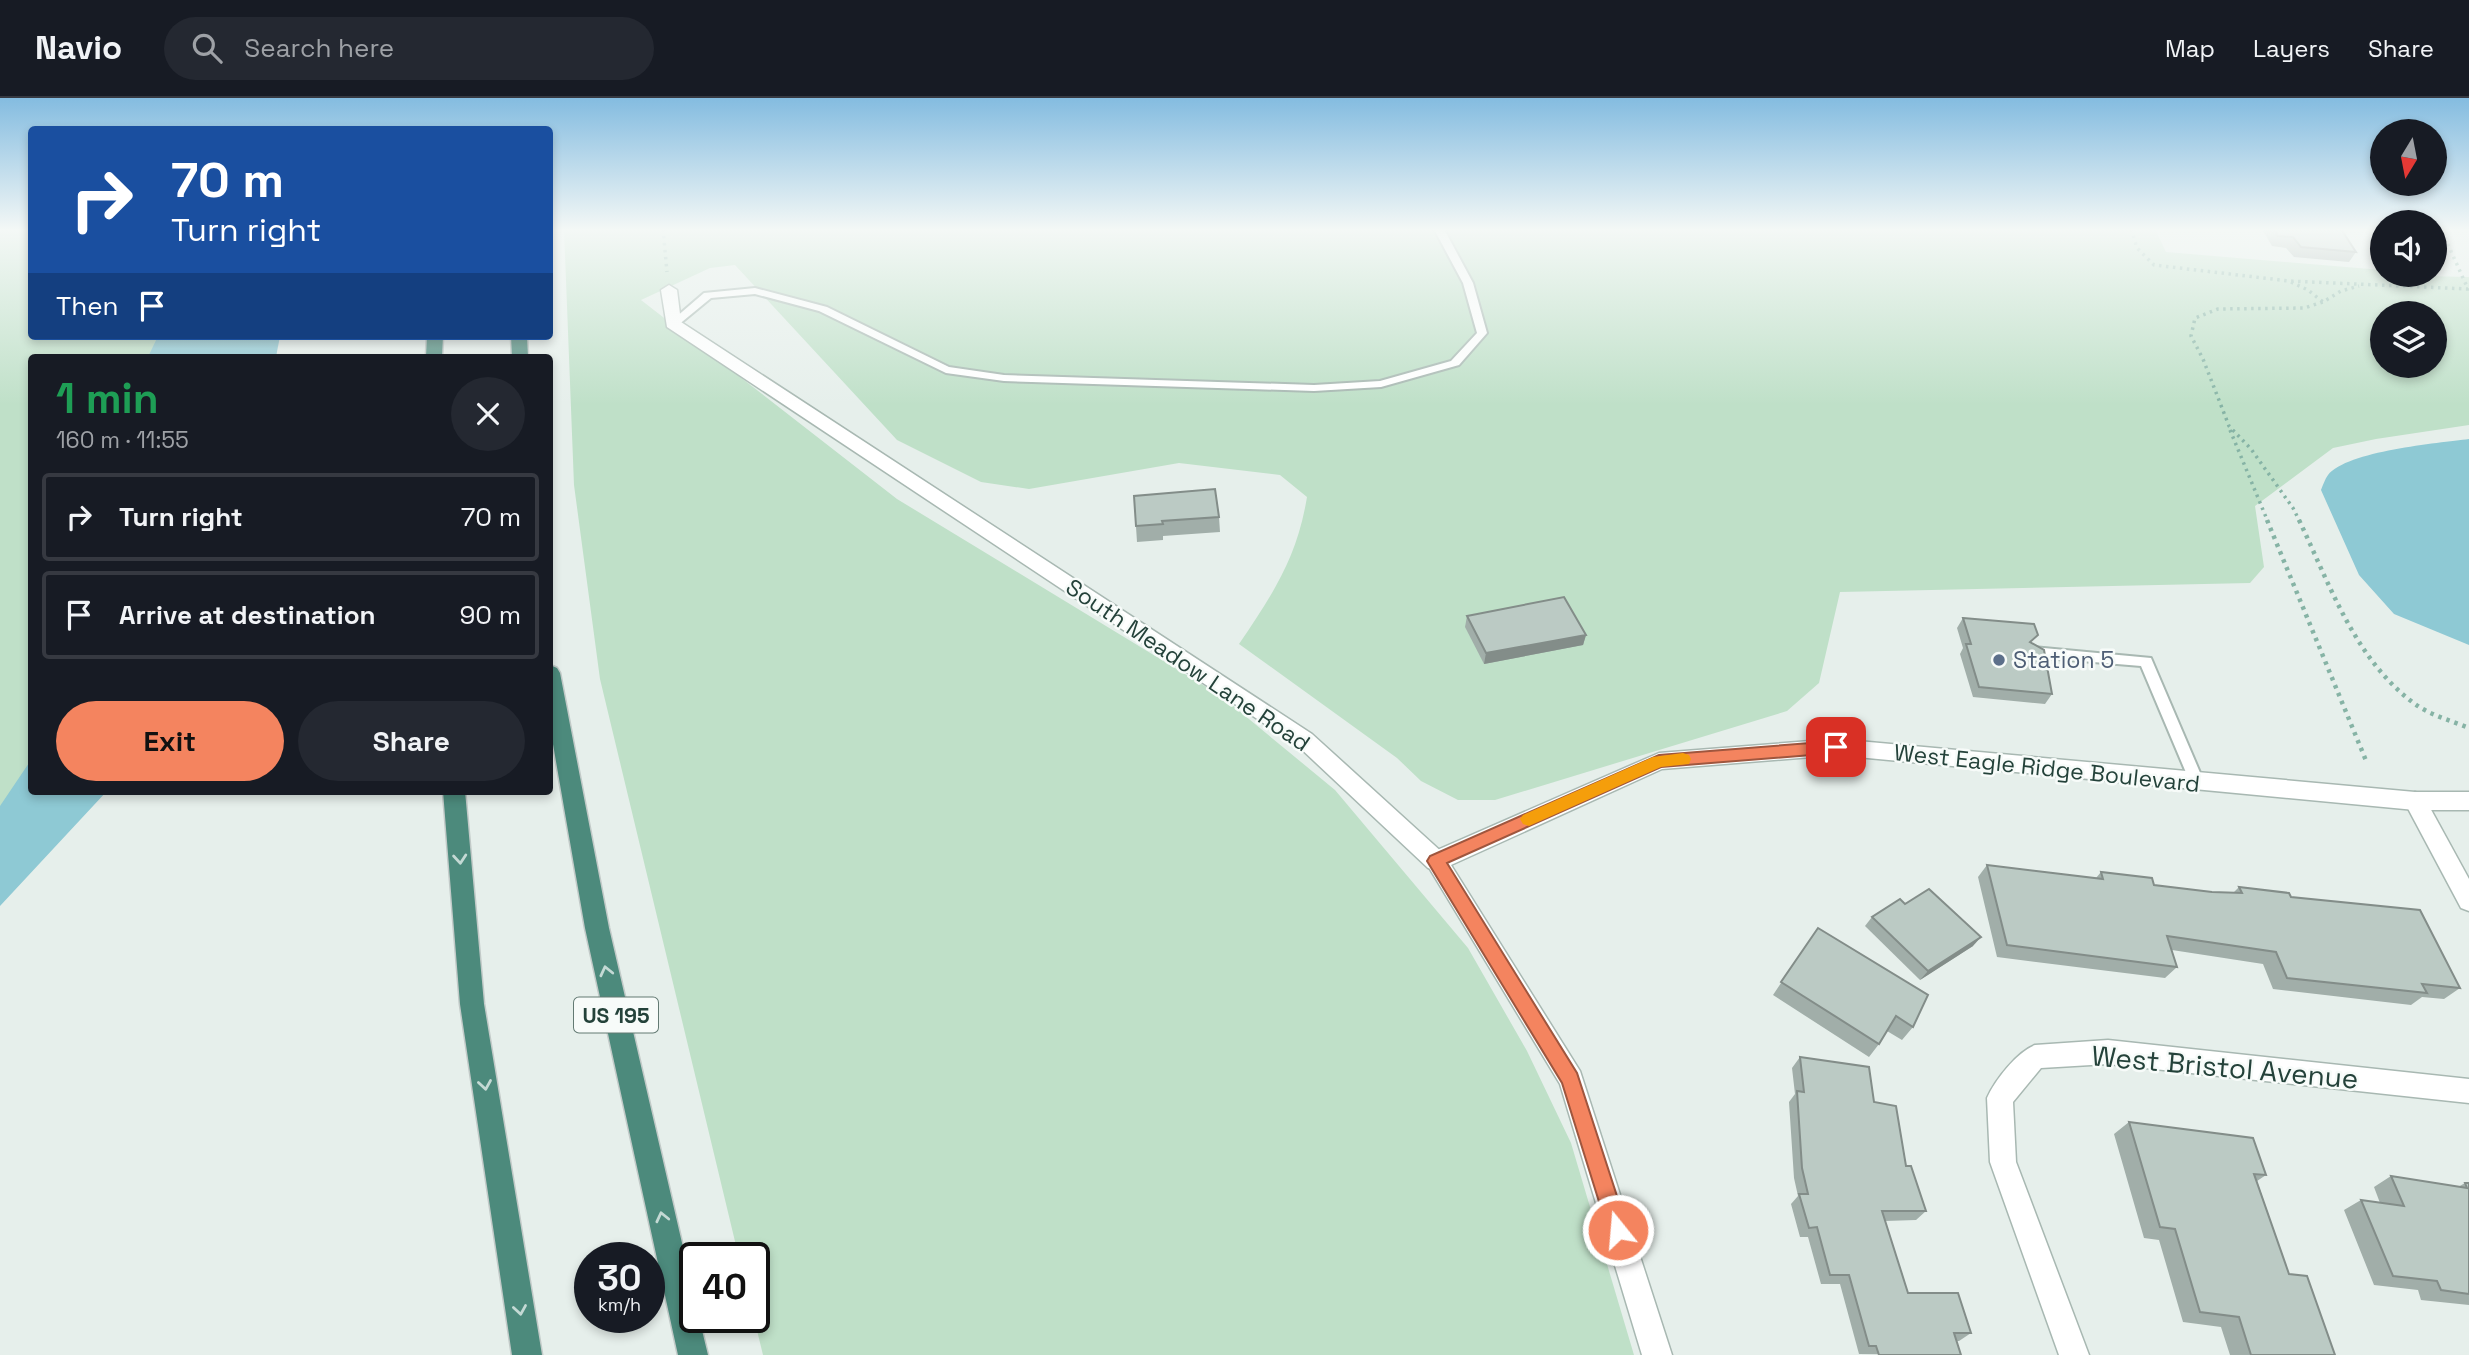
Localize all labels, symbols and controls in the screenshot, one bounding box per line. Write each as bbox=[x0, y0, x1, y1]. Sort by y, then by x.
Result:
search box bbox=[164, 17, 654, 80]
text: Navio bbox=[35, 27, 122, 69]
icon: search bbox=[188, 29, 226, 67]
text: Search here bbox=[244, 31, 394, 65]
text: Map bbox=[2165, 33, 2215, 64]
text: Layers bbox=[2253, 33, 2330, 64]
text: Share bbox=[2368, 33, 2434, 64]
north arrow bbox=[2370, 119, 2446, 196]
map controls bbox=[2370, 119, 2447, 378]
text: 70 m bbox=[171, 149, 284, 211]
icon: right bbox=[56, 154, 147, 245]
text: Turn right bbox=[171, 210, 321, 250]
button: sound bbox=[2370, 210, 2447, 287]
icon: arrive bbox=[133, 287, 171, 325]
text: Then bbox=[56, 289, 119, 323]
button: layers bbox=[2370, 301, 2447, 378]
text: 1 min bbox=[56, 372, 159, 425]
button: close bbox=[451, 377, 525, 451]
text: 160 m · 11:55 bbox=[56, 425, 189, 455]
icon: right bbox=[60, 498, 98, 536]
text: Turn right bbox=[119, 500, 243, 534]
text: 70 m bbox=[461, 500, 521, 534]
street label: South Meadow Lane Road bbox=[1060, 572, 1316, 758]
icon: arrive bbox=[60, 596, 98, 634]
text: Arrive at destination bbox=[119, 598, 376, 632]
text: 90 m bbox=[459, 598, 521, 632]
place label: Station 5 bbox=[2013, 645, 2114, 675]
marker: Station 5 bbox=[1991, 652, 2007, 668]
button: Exit bbox=[56, 701, 284, 781]
button: Share bbox=[298, 701, 525, 781]
pin bbox=[1806, 717, 1866, 777]
icon: arrive bbox=[1817, 728, 1855, 766]
street label: West Eagle Ridge Boulevard bbox=[1893, 737, 2201, 799]
one-way arrow bbox=[452, 854, 467, 865]
one-way arrow bbox=[600, 965, 615, 977]
road number: US 195 bbox=[574, 998, 658, 1032]
street label: West Bristol Avenue bbox=[2090, 1037, 2360, 1097]
one-way arrow bbox=[477, 1079, 492, 1091]
position arrow bbox=[1581, 1193, 1655, 1267]
one-way arrow bbox=[656, 1211, 670, 1223]
speed limit sign: 40 bbox=[679, 1242, 770, 1333]
text: 30 bbox=[598, 1256, 641, 1300]
text: km/h bbox=[598, 1293, 641, 1316]
one-way arrow bbox=[512, 1304, 527, 1316]

